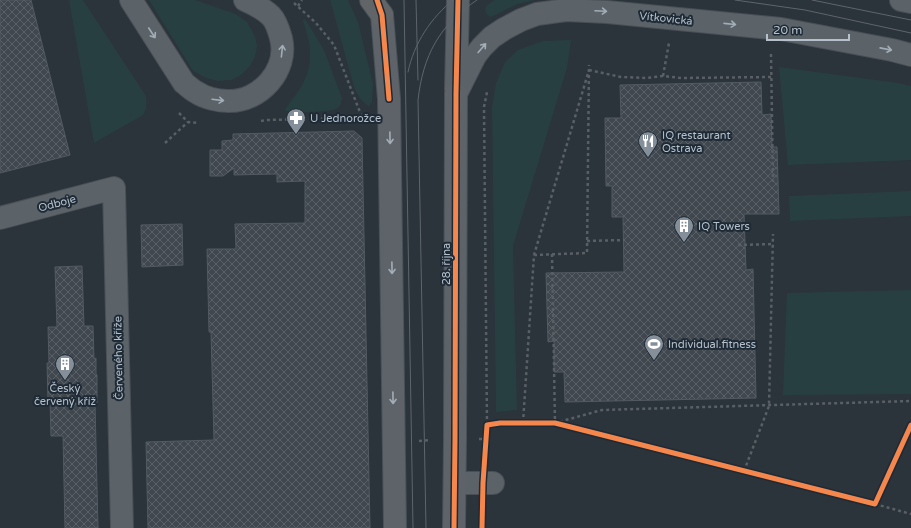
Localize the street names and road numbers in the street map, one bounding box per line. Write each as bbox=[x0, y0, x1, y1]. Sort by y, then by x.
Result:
street label: Vítkovická bbox=[639, 9, 693, 28]
street label: Odboje bbox=[37, 192, 77, 215]
street label: 28. října bbox=[440, 243, 453, 285]
street label: Červeného kříže bbox=[110, 316, 126, 400]

